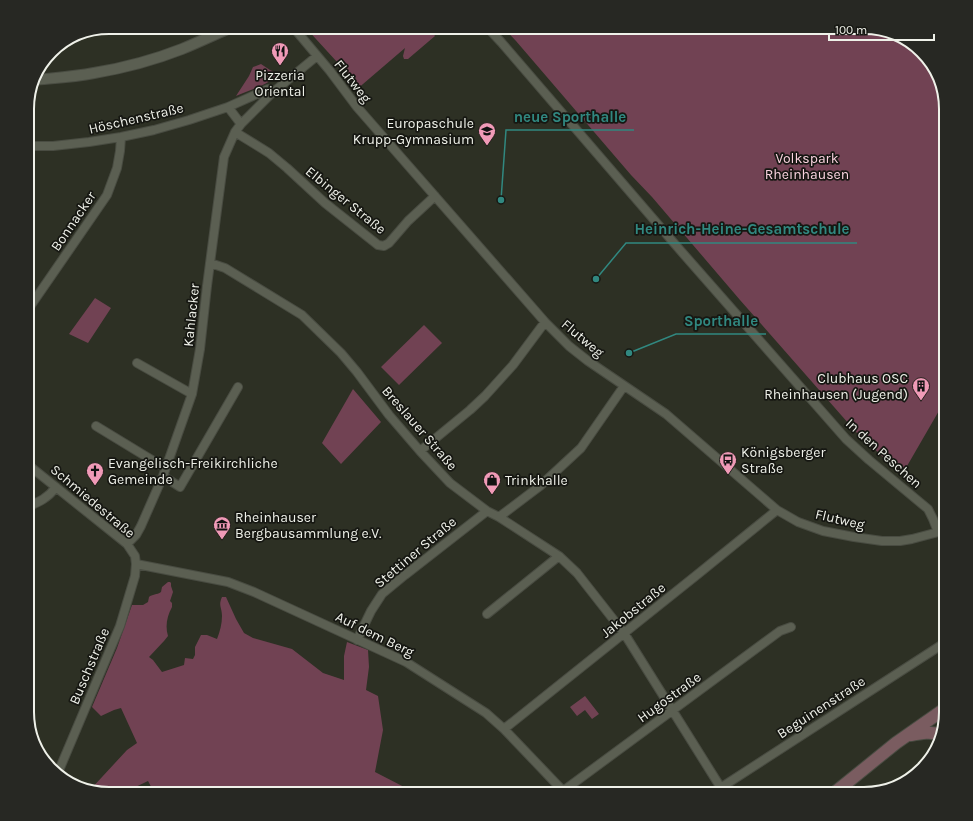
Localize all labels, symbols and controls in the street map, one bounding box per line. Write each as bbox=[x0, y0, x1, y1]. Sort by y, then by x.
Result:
scale bar bbox=[829, 16, 934, 42]
text: 100 m bbox=[835, 23, 867, 37]
restaurant icon: Pizzeria Oriental bbox=[270, 41, 290, 66]
street label: Flutweg bbox=[330, 56, 375, 106]
place label: Pizzeria Oriental bbox=[255, 67, 305, 100]
street label: Höschenstraße bbox=[87, 99, 185, 138]
callout: neue Sporthalle bbox=[506, 103, 634, 130]
text: neue Sporthalle bbox=[514, 108, 626, 126]
place label: Europaschule Krupp-Gymnasium bbox=[353, 115, 474, 148]
school or university icon: Europaschule Krupp-Gymnasium bbox=[477, 121, 497, 146]
park label: Volkspark Rheinhausen bbox=[765, 150, 849, 183]
street label: Elbinger Straße bbox=[302, 163, 389, 238]
street label: Bonnacker bbox=[47, 187, 100, 254]
callout: Heinrich-Heine-Gesamtschule bbox=[626, 216, 857, 243]
text: Heinrich-Heine-Gesamtschule bbox=[635, 220, 849, 238]
street label: Kahlacker bbox=[180, 282, 203, 348]
callout: Sporthalle bbox=[676, 307, 766, 334]
text: Sporthalle bbox=[684, 312, 758, 330]
street label: Flutweg bbox=[558, 316, 607, 361]
place label: Clubhaus OSC Rheinhausen (Jugend) bbox=[764, 370, 908, 403]
building icon: Clubhaus OSC Rheinhausen (Jugend) bbox=[911, 376, 931, 401]
street label: Breslauer Straße bbox=[378, 383, 461, 474]
street label: In den Peschen bbox=[842, 415, 925, 492]
place label: Königsberger Straße bbox=[741, 444, 826, 477]
bus stop icon: Königsberger Straße bbox=[718, 450, 738, 475]
place label: Evangelisch-Freikirchliche Gemeinde bbox=[108, 455, 278, 488]
street label: Schmiedestraße bbox=[47, 461, 138, 542]
church icon: Evangelisch-Freikirchliche Gemeinde bbox=[85, 461, 105, 486]
shop icon: Trinkhalle bbox=[482, 470, 502, 495]
place label: Trinkhalle bbox=[505, 472, 568, 489]
street label: Flutweg bbox=[814, 506, 866, 533]
place label: Rheinhauser Bergbausammlung e.V. bbox=[235, 509, 382, 542]
street label: Stettiner Straße bbox=[371, 513, 460, 592]
museum icon: Rheinhauser Bergbausammlung e.V. bbox=[212, 515, 232, 540]
street label: Jakobstraße bbox=[598, 579, 669, 642]
street label: Auf dem Berg bbox=[333, 608, 417, 661]
street label: Buschstraße bbox=[66, 625, 113, 707]
street label: Hugostraße bbox=[634, 669, 704, 726]
street label: Beguinenstraße bbox=[774, 673, 869, 742]

